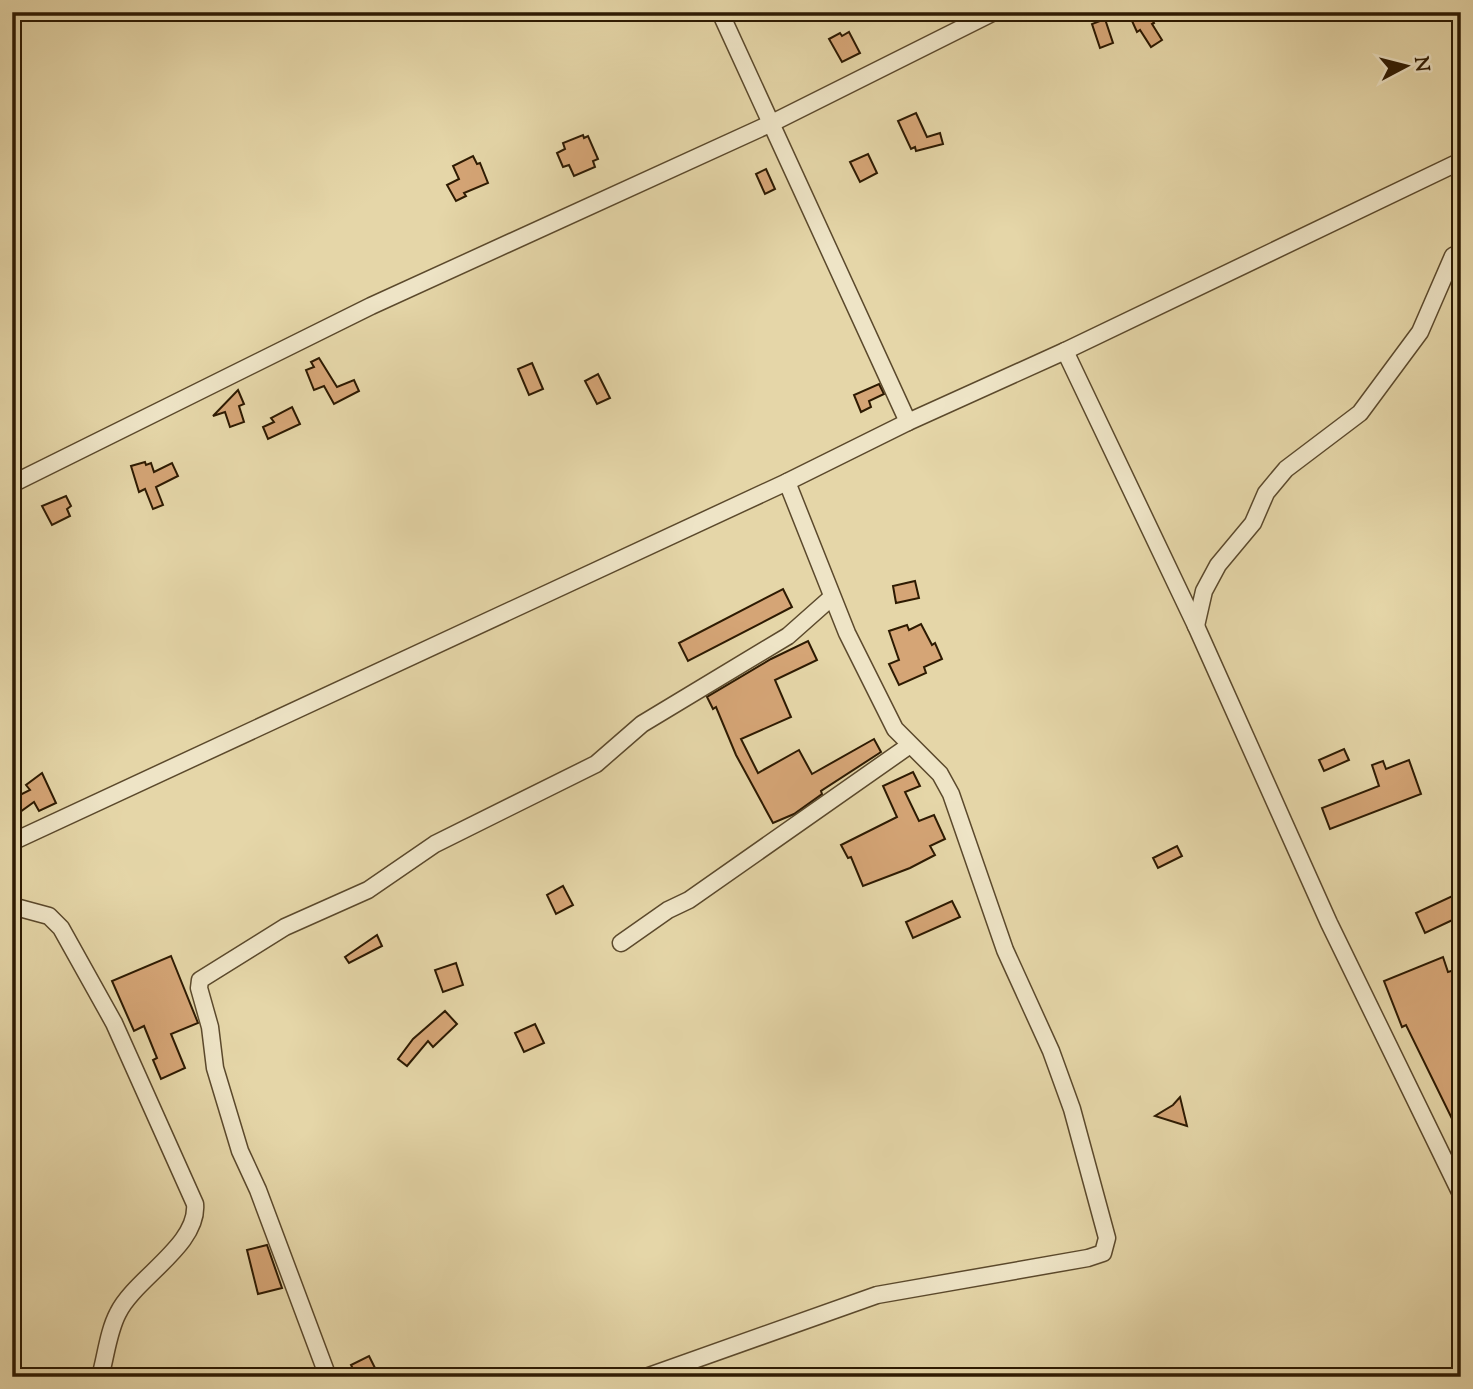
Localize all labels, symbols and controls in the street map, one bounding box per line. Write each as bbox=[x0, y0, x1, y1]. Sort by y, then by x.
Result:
north arrow bbox=[1372, 32, 1442, 102]
text: N bbox=[1406, 55, 1435, 73]

